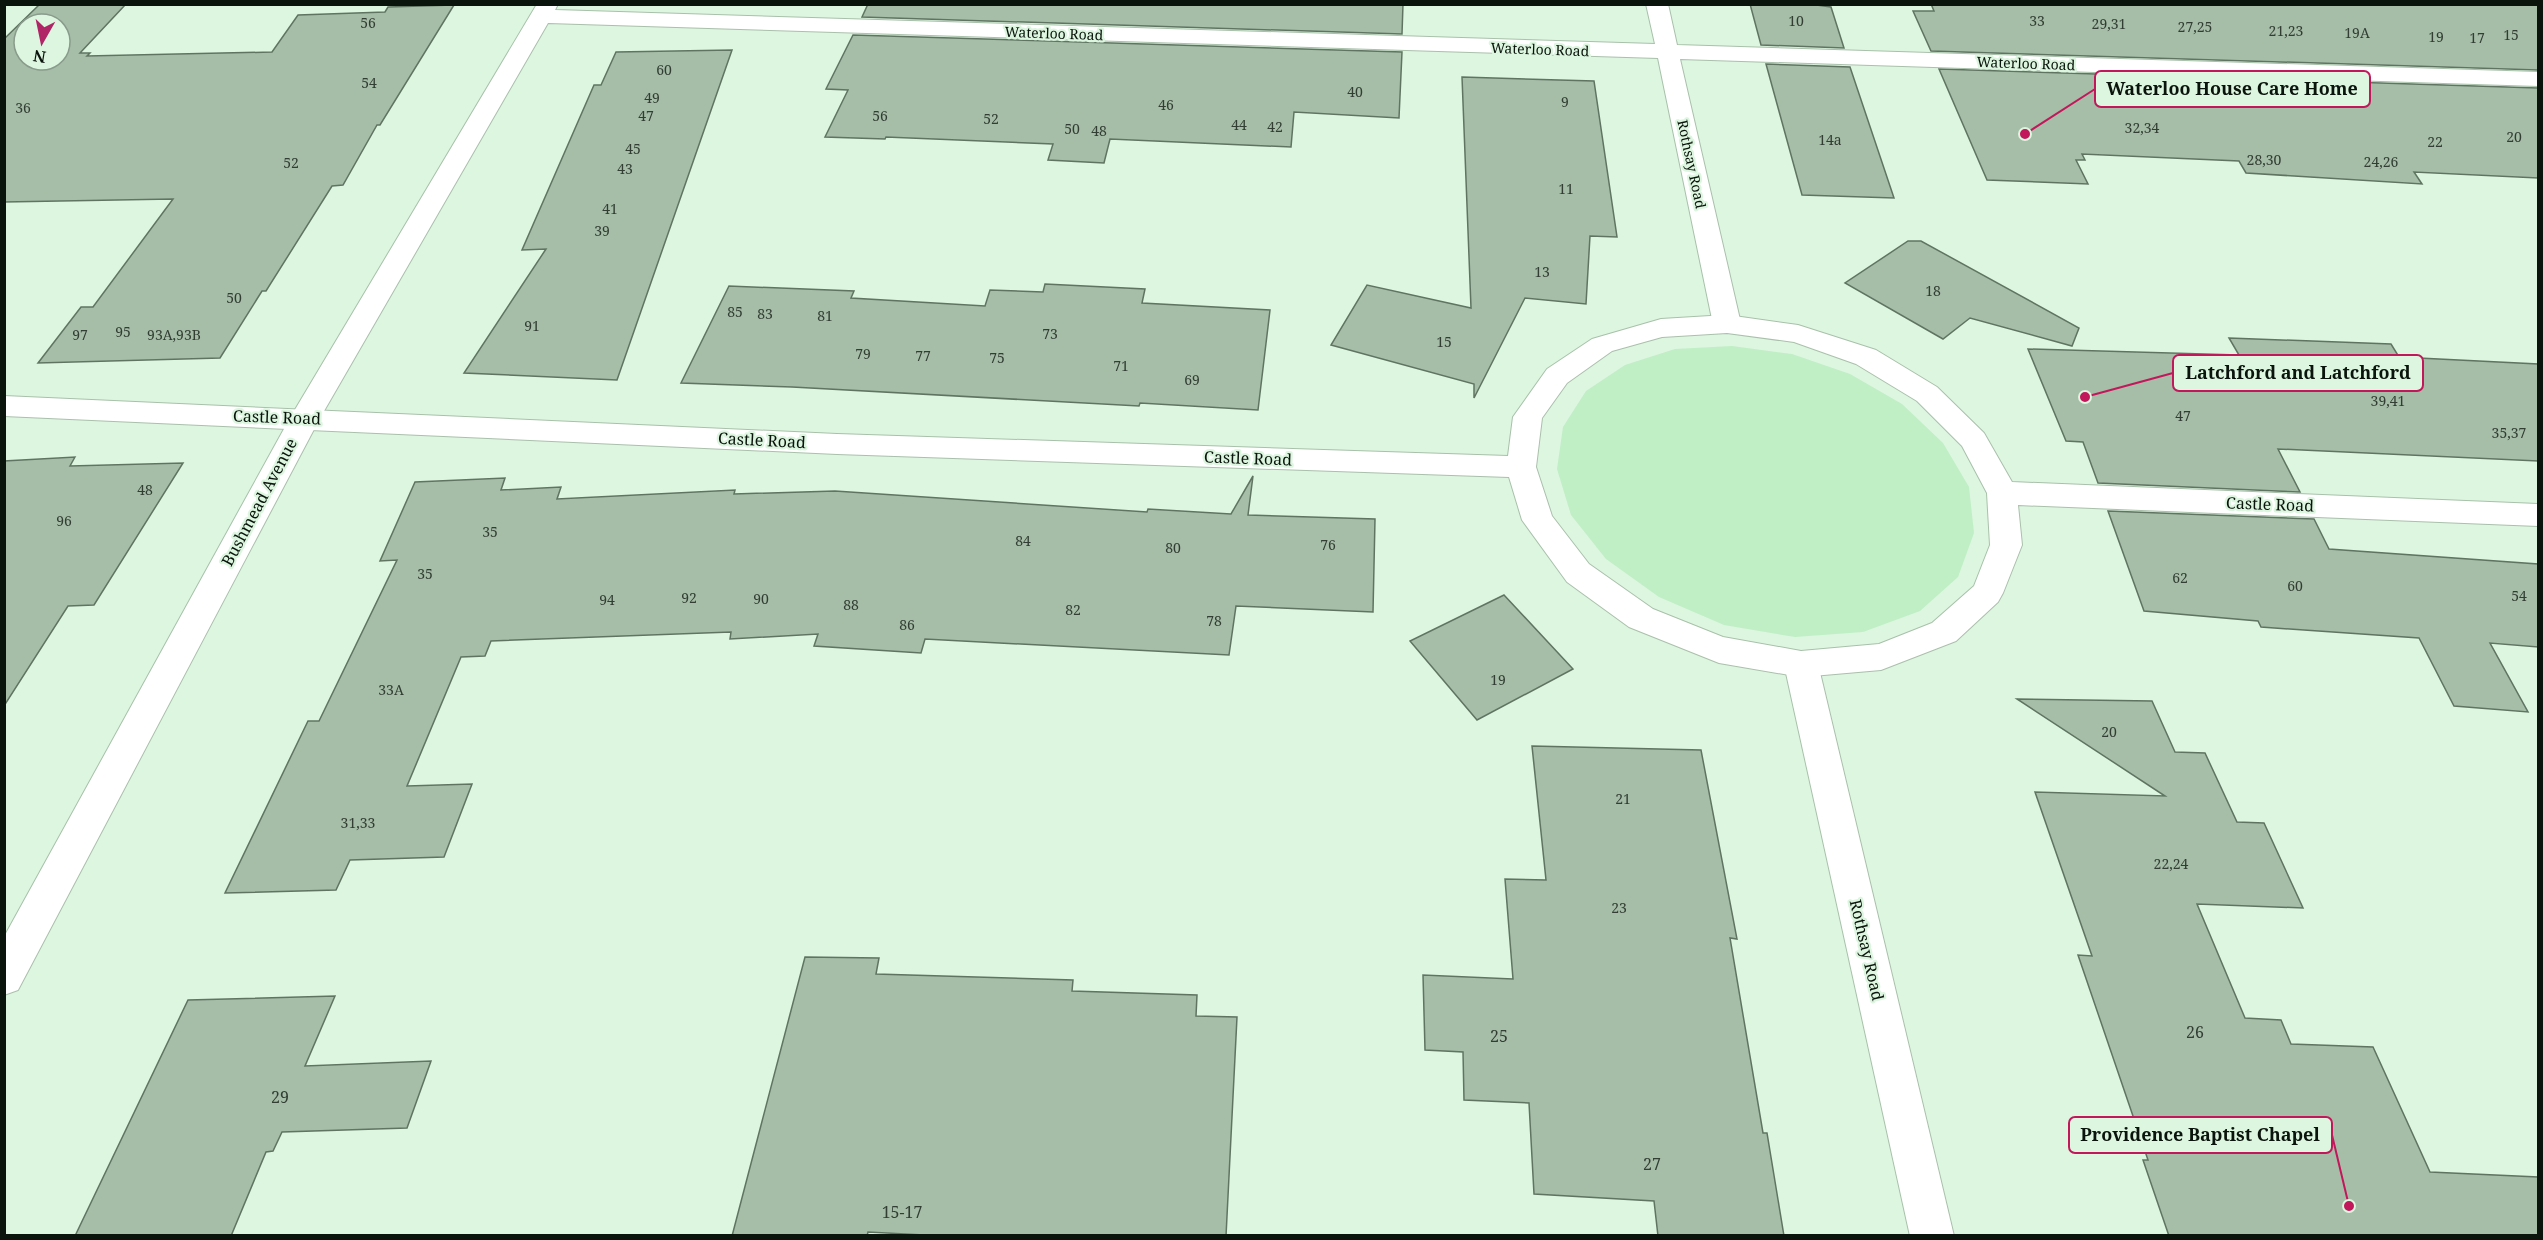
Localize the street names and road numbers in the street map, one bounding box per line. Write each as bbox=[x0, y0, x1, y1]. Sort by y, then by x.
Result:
street label: Waterloo Road bbox=[1004, 22, 1104, 44]
street label: Waterloo Road bbox=[1490, 38, 1590, 60]
street label: Waterloo Road bbox=[1976, 52, 2076, 74]
street label: Rothsay Road bbox=[1673, 118, 1711, 211]
street label: Castle Road bbox=[233, 404, 321, 430]
street label: Castle Road bbox=[718, 427, 807, 453]
street label: Bushmead Avenue bbox=[216, 434, 302, 570]
street label: Castle Road bbox=[1204, 445, 1292, 471]
street label: Castle Road bbox=[2226, 491, 2314, 517]
street label: Rothsay Road bbox=[1845, 897, 1889, 1003]

